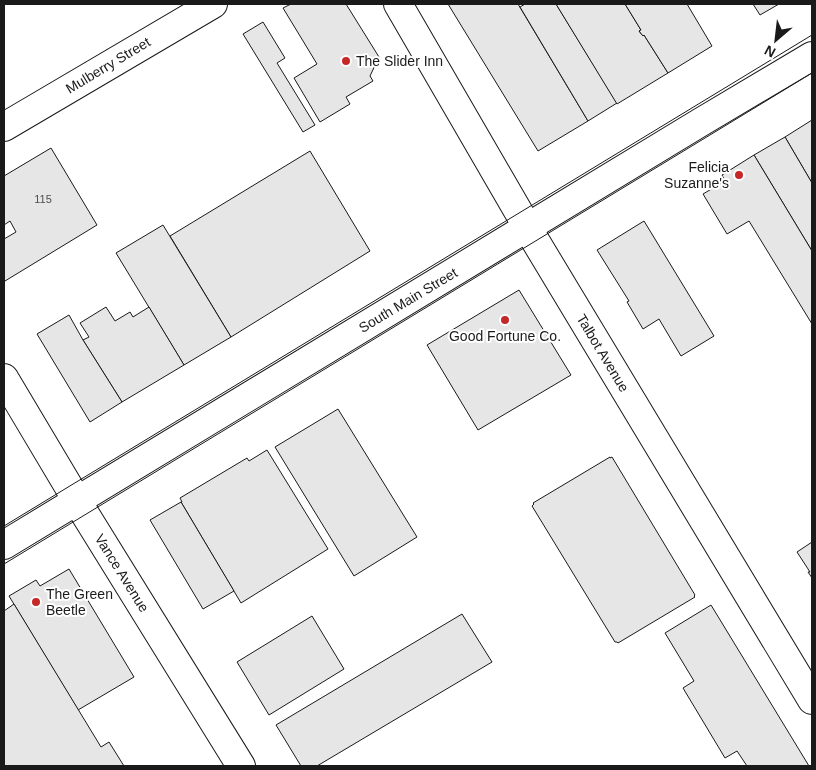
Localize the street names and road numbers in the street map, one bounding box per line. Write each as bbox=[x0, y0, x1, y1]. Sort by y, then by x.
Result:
street label: Mulberry Street bbox=[63, 33, 153, 97]
street label: South Main Street bbox=[356, 264, 460, 336]
street label: Talbot Avenue bbox=[574, 311, 633, 395]
street label: Vance Avenue bbox=[92, 531, 152, 615]

